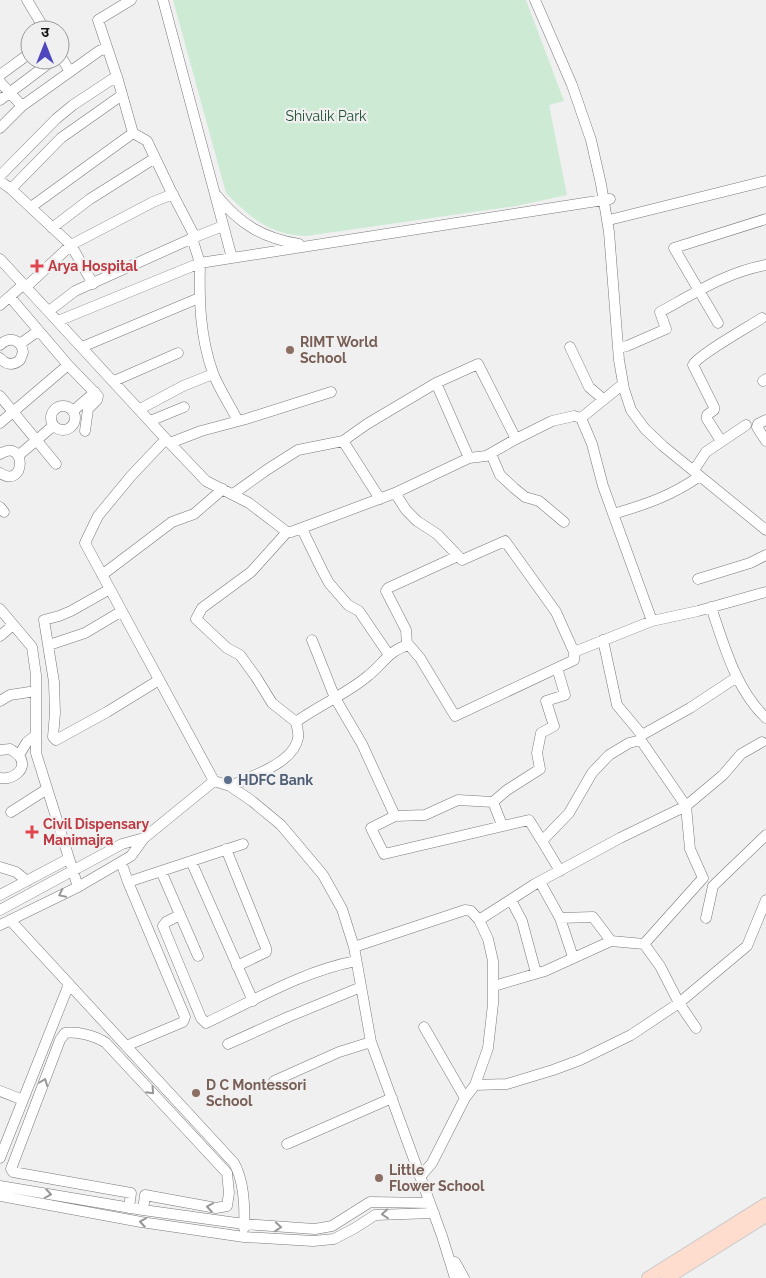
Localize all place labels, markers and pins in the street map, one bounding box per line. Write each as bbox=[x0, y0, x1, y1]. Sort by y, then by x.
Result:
place label: Arya Hospital bbox=[48, 258, 138, 274]
marker: Arya Hospital bbox=[30, 259, 44, 273]
place label: RIMT World School bbox=[300, 334, 378, 366]
marker: RIMT World School bbox=[284, 344, 296, 356]
place label: HDFC Bank bbox=[238, 772, 313, 788]
marker: HDFC Bank bbox=[222, 774, 234, 786]
place label: Civil Dispensary Manimajra bbox=[43, 816, 149, 848]
marker: Civil Dispensary Manimajra bbox=[25, 825, 39, 839]
place label: D C Montessori School bbox=[206, 1077, 306, 1109]
marker: D C Montessori School bbox=[190, 1087, 202, 1099]
place label: Little Flower School bbox=[389, 1162, 485, 1194]
marker: Little Flower School bbox=[373, 1172, 385, 1184]

